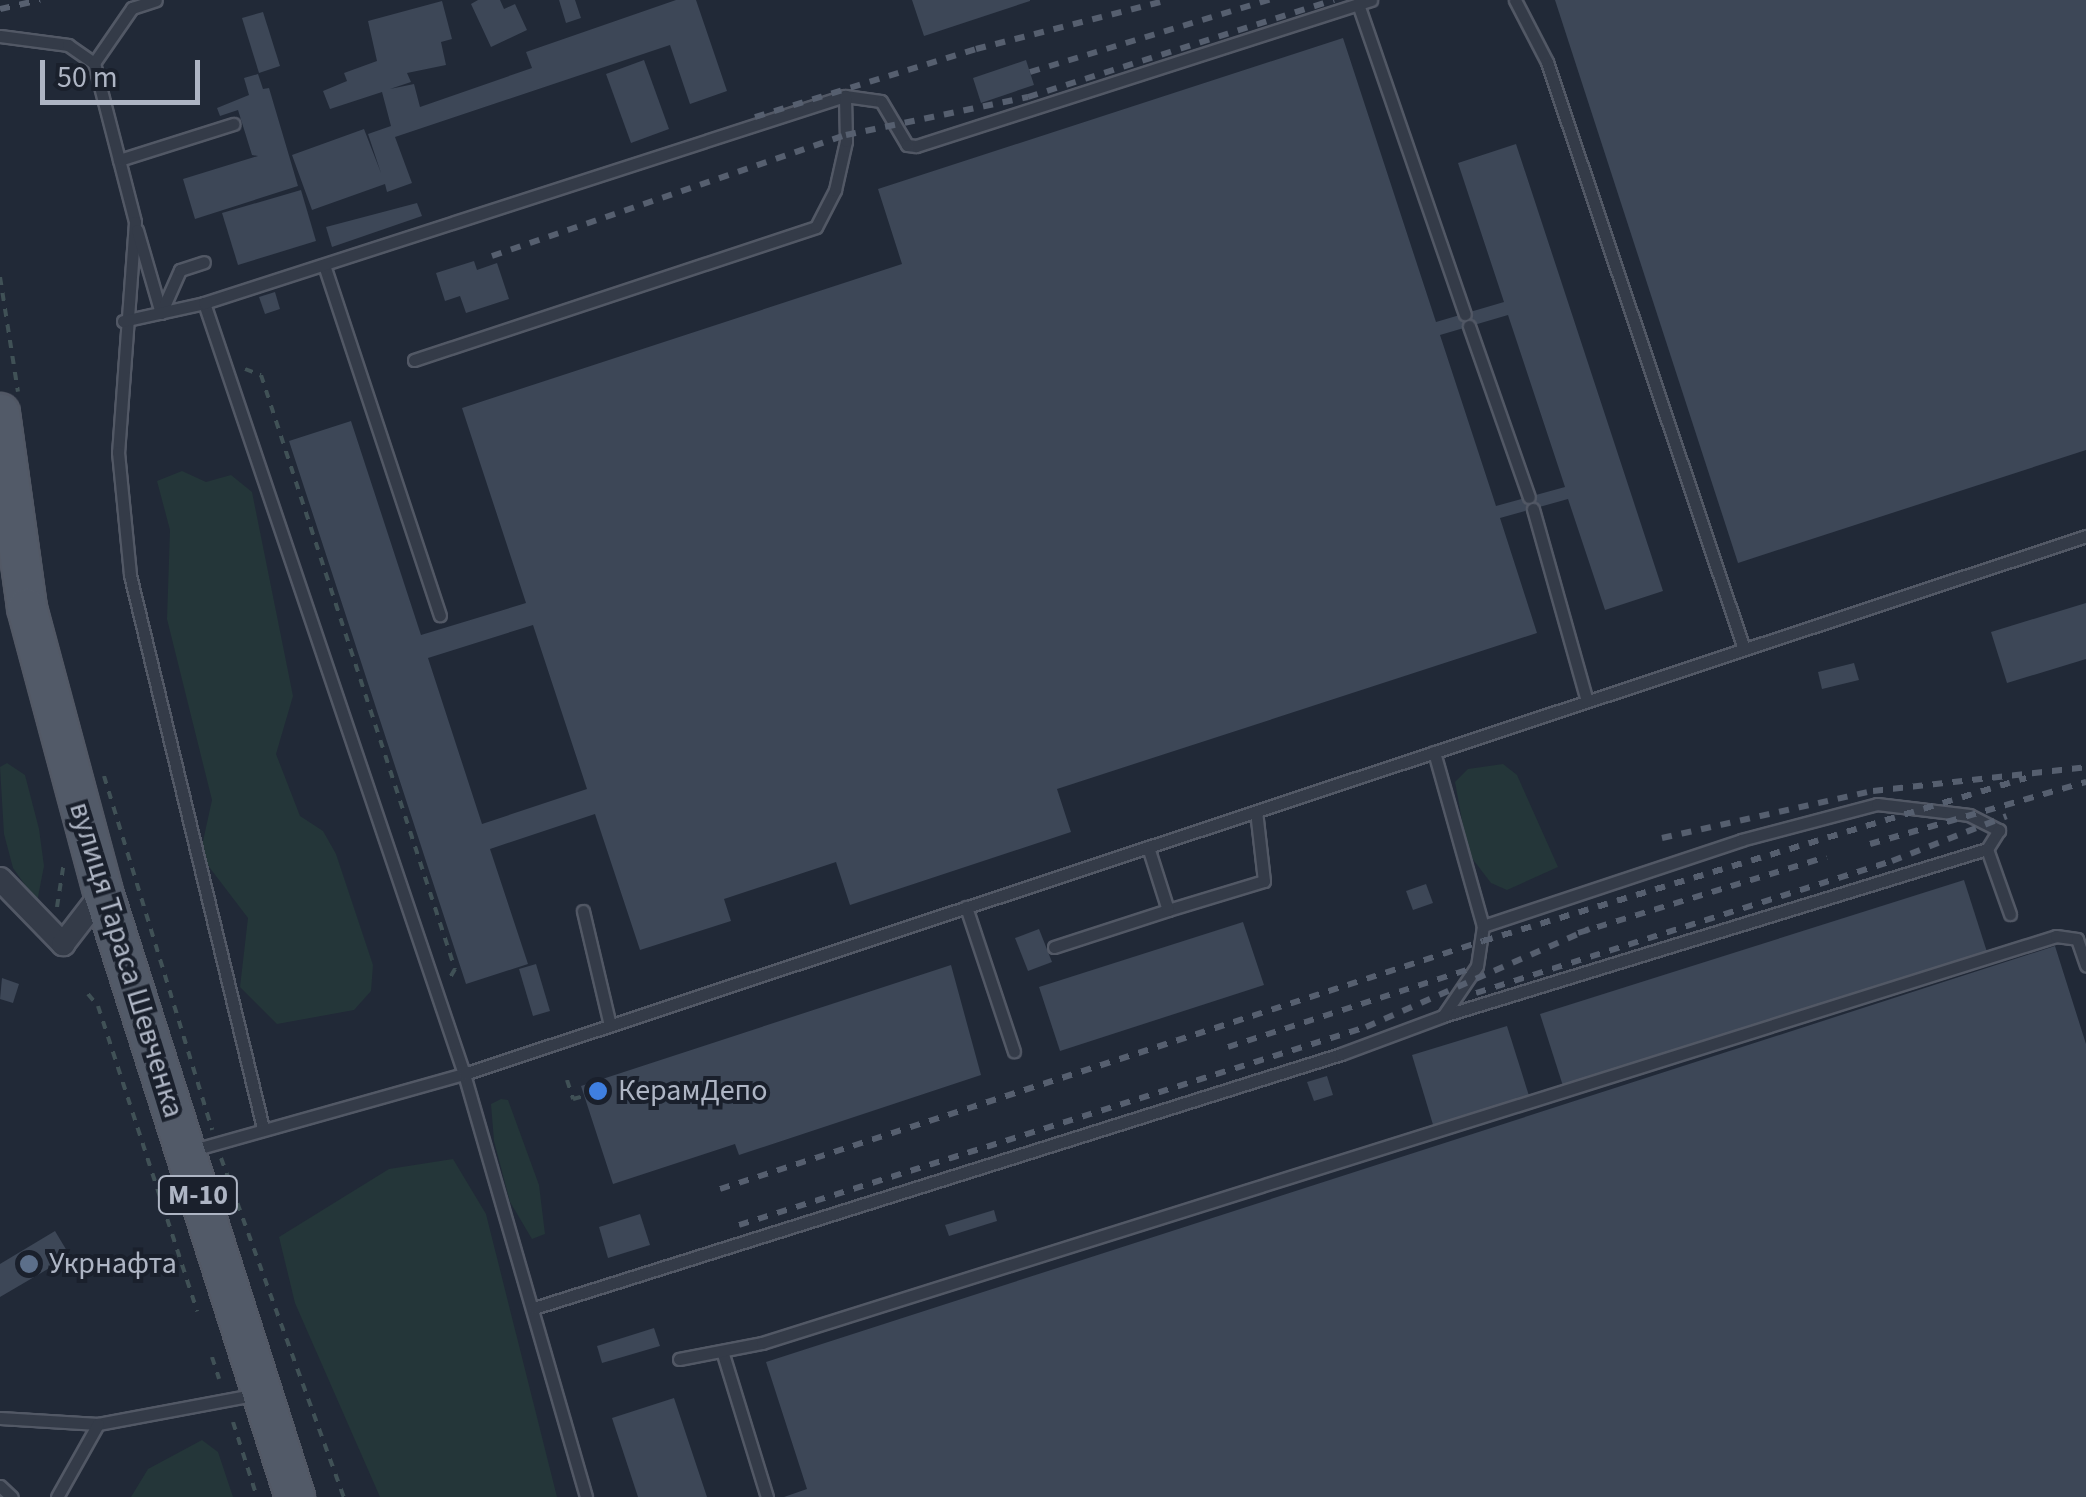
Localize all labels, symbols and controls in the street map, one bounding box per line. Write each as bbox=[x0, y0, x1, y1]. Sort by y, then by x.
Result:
scale bar bbox=[45, 40, 205, 102]
text: 50 m bbox=[57, 56, 118, 99]
street label: вулиця Тараса Шевченка bbox=[61, 798, 191, 1122]
place label: КерамДепо bbox=[618, 1073, 767, 1109]
marker: КерамДепо bbox=[587, 1080, 609, 1102]
road number: М-10 bbox=[156, 1172, 240, 1218]
place label: Укрнафта bbox=[49, 1246, 177, 1282]
marker: Укрнафта bbox=[18, 1253, 40, 1275]

